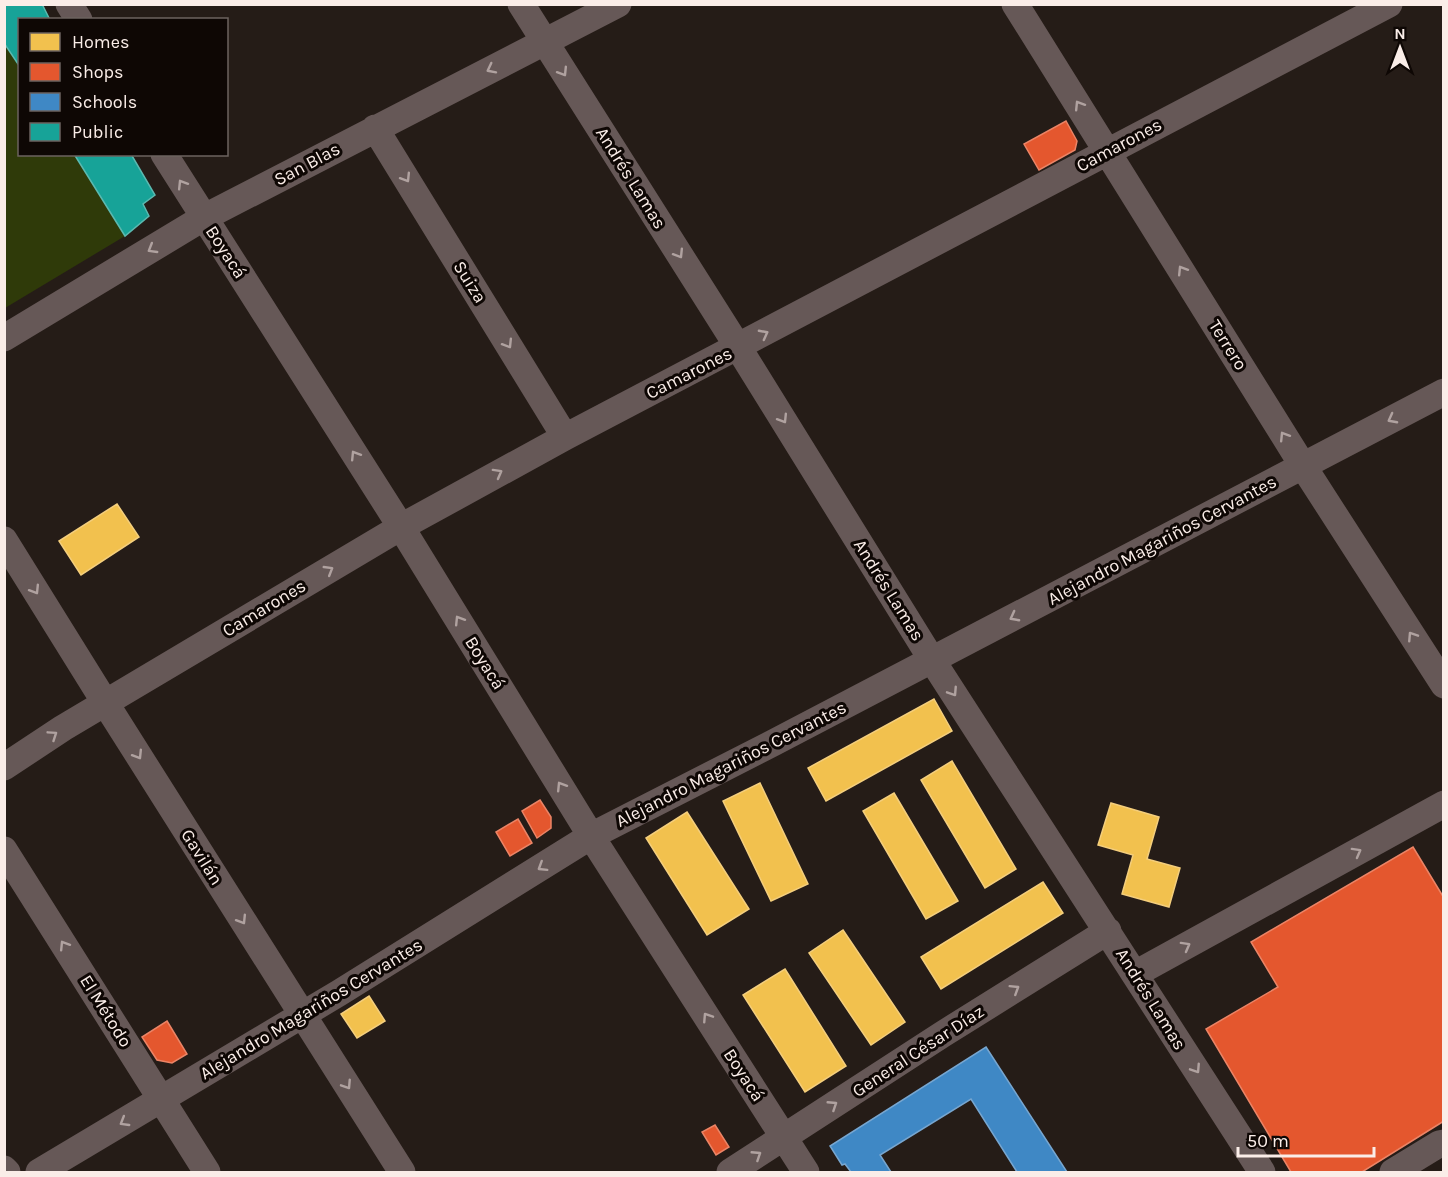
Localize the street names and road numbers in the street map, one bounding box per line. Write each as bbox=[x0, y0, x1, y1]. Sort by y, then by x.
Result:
street label: Camarones bbox=[1073, 113, 1165, 177]
street label: Andrés Lamas bbox=[591, 123, 671, 233]
street label: San Blas bbox=[270, 137, 344, 191]
street label: Boyacá bbox=[201, 221, 251, 283]
street label: Suiza bbox=[449, 257, 491, 307]
street label: Terrero bbox=[1204, 316, 1252, 374]
street label: Camarones bbox=[642, 342, 736, 404]
street label: Alejandro Magariños Cervantes bbox=[1044, 470, 1280, 610]
street label: Andrés Lamas bbox=[849, 535, 929, 645]
street label: Camarones bbox=[218, 574, 310, 642]
street label: Boyacá bbox=[460, 632, 510, 694]
street label: Alejandro Magariños Cervantes bbox=[612, 696, 850, 832]
street label: Gavilán bbox=[176, 825, 228, 889]
street label: Alejandro Magariños Cervantes bbox=[196, 934, 426, 1084]
street label: Andrés Lamas bbox=[1111, 944, 1191, 1054]
street label: El Método bbox=[75, 971, 137, 1051]
street label: General César Díaz bbox=[848, 1000, 988, 1102]
street label: Boyacá bbox=[719, 1044, 769, 1106]

